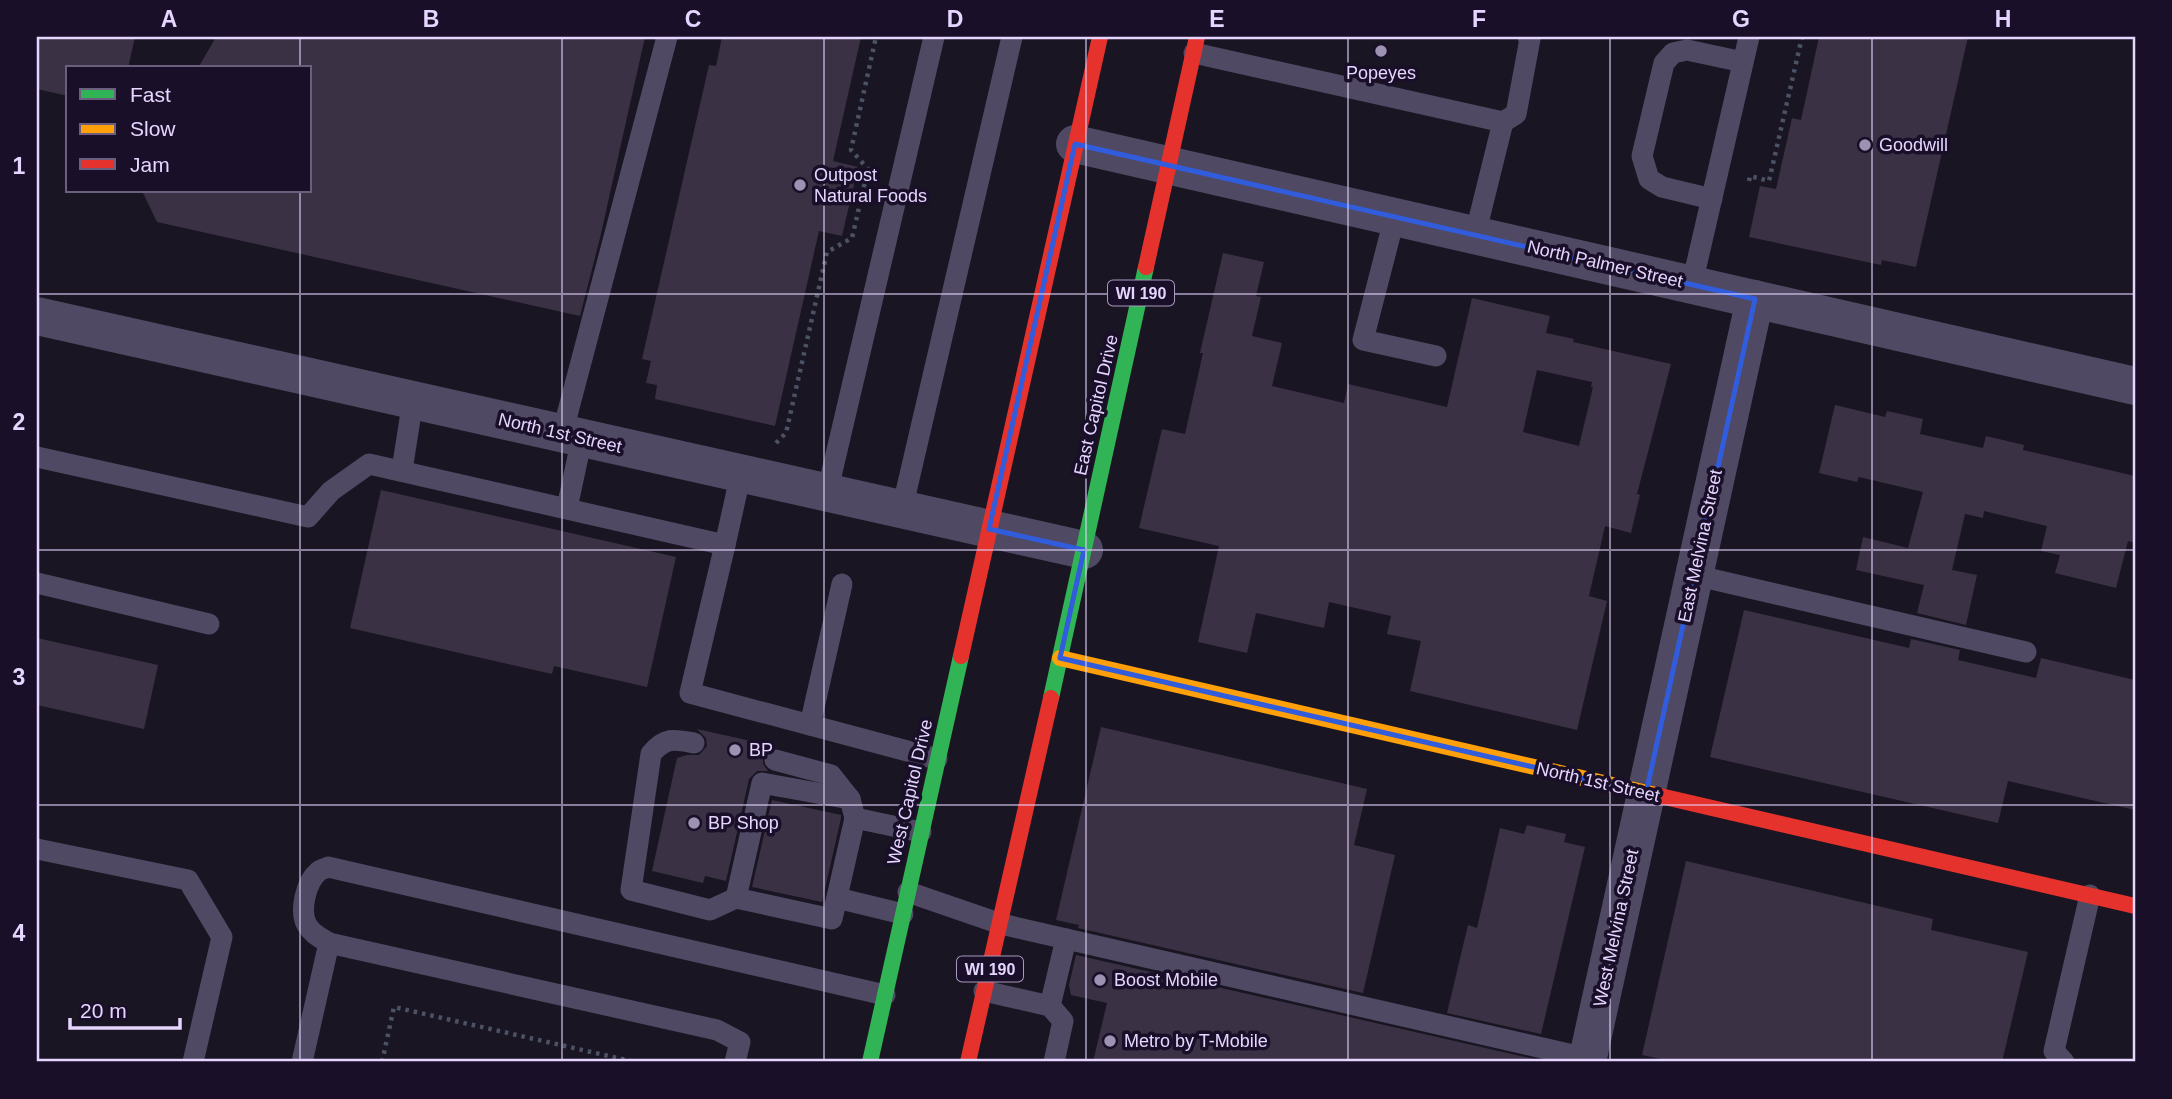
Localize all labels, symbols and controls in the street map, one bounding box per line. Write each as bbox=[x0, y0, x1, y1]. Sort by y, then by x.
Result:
text: A bbox=[161, 6, 177, 32]
text: B bbox=[423, 6, 439, 32]
text: C bbox=[685, 6, 701, 32]
text: D bbox=[947, 6, 963, 32]
text: E bbox=[1209, 6, 1225, 32]
text: F bbox=[1472, 6, 1486, 32]
text: G bbox=[1732, 6, 1750, 32]
text: H bbox=[1995, 6, 2011, 32]
marker: Popeyes bbox=[1373, 43, 1389, 59]
place label: Popeyes bbox=[1346, 63, 1416, 83]
legend bbox=[66, 66, 312, 192]
text: Fast bbox=[130, 83, 171, 106]
text: Slow bbox=[130, 117, 176, 140]
place label: Goodwill bbox=[1879, 135, 1948, 155]
marker: Goodwill bbox=[1857, 137, 1873, 153]
text: 1 bbox=[13, 153, 26, 179]
text: Jam bbox=[130, 153, 170, 176]
place label: Outpost Natural Foods bbox=[814, 165, 927, 206]
marker: Outpost Natural Foods bbox=[792, 177, 808, 193]
street label: North Palmer Street bbox=[1525, 236, 1685, 292]
road number: WI 190 bbox=[1108, 280, 1174, 306]
street label: East Capitol Drive bbox=[1070, 333, 1122, 477]
text: 2 bbox=[13, 409, 25, 435]
street label: North 1st Street bbox=[496, 409, 624, 457]
street label: East Melvina Street bbox=[1674, 468, 1726, 624]
text: 3 bbox=[13, 664, 25, 690]
street label: West Capitol Drive bbox=[884, 717, 936, 867]
place label: BP bbox=[749, 740, 773, 760]
marker: BP bbox=[727, 742, 743, 758]
street label: North 1st Street bbox=[1534, 758, 1662, 806]
place label: BP Shop bbox=[708, 813, 779, 833]
marker: BP Shop bbox=[686, 815, 702, 831]
street label: West Melvina Street bbox=[1590, 847, 1642, 1009]
text: 4 bbox=[13, 920, 26, 946]
road number: WI 190 bbox=[957, 956, 1023, 981]
place label: Boost Mobile bbox=[1114, 970, 1218, 990]
marker: Boost Mobile bbox=[1092, 972, 1108, 988]
scale bar bbox=[70, 987, 180, 1031]
text: 20 m bbox=[80, 999, 127, 1022]
place label: Metro by T-Mobile bbox=[1124, 1031, 1268, 1051]
marker: Metro by T-Mobile bbox=[1102, 1033, 1118, 1049]

